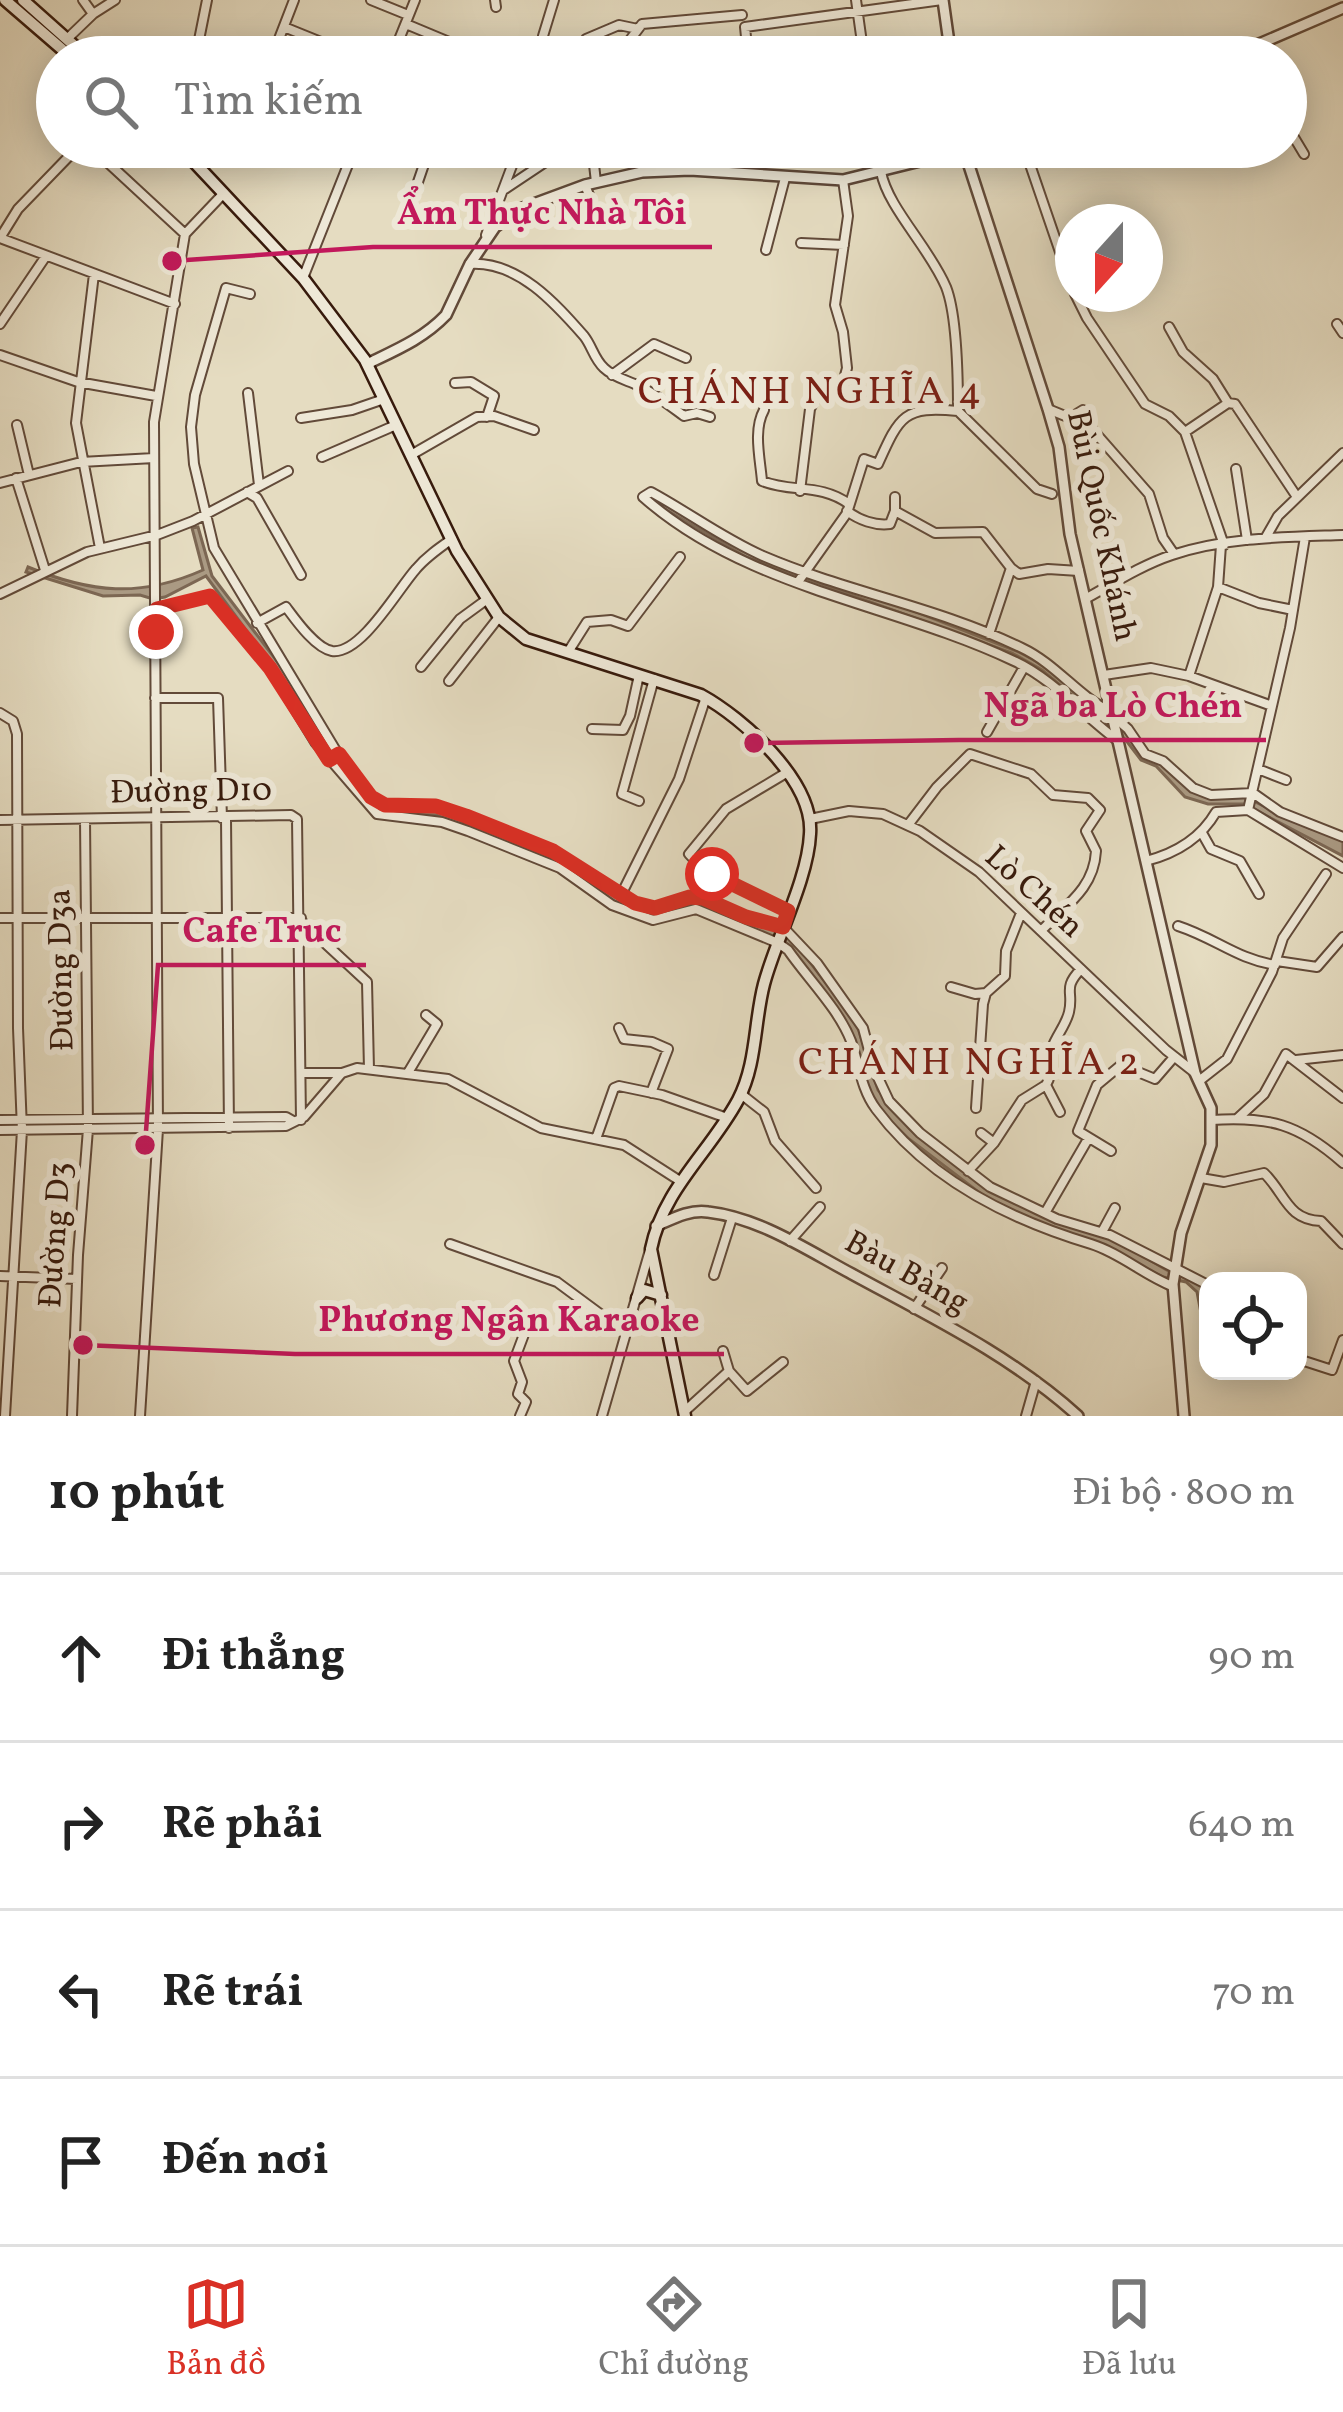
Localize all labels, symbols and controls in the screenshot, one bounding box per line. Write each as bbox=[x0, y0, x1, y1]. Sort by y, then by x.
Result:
search box bbox=[36, 36, 1307, 168]
icon: search bbox=[78, 69, 144, 135]
text: Tìm kiếm bbox=[174, 71, 363, 134]
callout: Ẩm Thực Nhà Tôi bbox=[373, 175, 712, 247]
text: Ẩm Thực Nhà Tôi bbox=[397, 186, 687, 240]
north arrow bbox=[1055, 204, 1163, 312]
district label: CHÁNH NGHĨA 4 bbox=[638, 366, 984, 420]
street label: Bùi Quốc Khánh bbox=[1053, 406, 1147, 646]
route end bbox=[129, 605, 183, 659]
callout: Ngã ba Lò Chén bbox=[959, 668, 1266, 740]
text: Ngã ba Lò Chén bbox=[984, 683, 1242, 733]
street label: Đường D10 bbox=[110, 769, 272, 817]
street label: Lò Chén bbox=[973, 836, 1093, 950]
route start bbox=[685, 847, 739, 901]
street label: Đường D3a bbox=[39, 888, 87, 1052]
callout: Cafe Truc bbox=[158, 893, 366, 965]
text: Cafe Truc bbox=[182, 908, 342, 958]
district label: CHÁNH NGHĨA 2 bbox=[798, 1037, 1142, 1091]
street label: Đường D3 bbox=[29, 1161, 85, 1309]
street label: Bàu Bàng bbox=[835, 1221, 977, 1327]
map controls bbox=[1199, 1272, 1307, 1380]
button: locate bbox=[1199, 1272, 1307, 1380]
callout: Phương Ngân Karaoke bbox=[295, 1282, 724, 1354]
text: Phương Ngân Karaoke bbox=[318, 1297, 700, 1347]
text: 10 phút bbox=[48, 1459, 225, 1530]
text: Đi bộ · 800 m bbox=[1072, 1467, 1295, 1521]
icon: ahead bbox=[48, 1625, 114, 1691]
text: Đi thẳng bbox=[162, 1626, 345, 1689]
text: 90 m bbox=[1208, 1631, 1295, 1685]
icon: right bbox=[48, 1793, 114, 1859]
text: Rẽ phải bbox=[162, 1794, 323, 1857]
text: 640 m bbox=[1188, 1799, 1295, 1853]
icon: left bbox=[48, 1961, 114, 2027]
text: Rẽ trái bbox=[162, 1962, 303, 2025]
text: 70 m bbox=[1212, 1967, 1295, 2021]
icon: arrive bbox=[48, 2129, 114, 2195]
text: Đến nơi bbox=[162, 2130, 329, 2193]
tab: Bản đồ bbox=[166, 2271, 266, 2389]
tab: Chỉ đường bbox=[598, 2271, 749, 2389]
tab: Đã lưu bbox=[1082, 2271, 1177, 2389]

